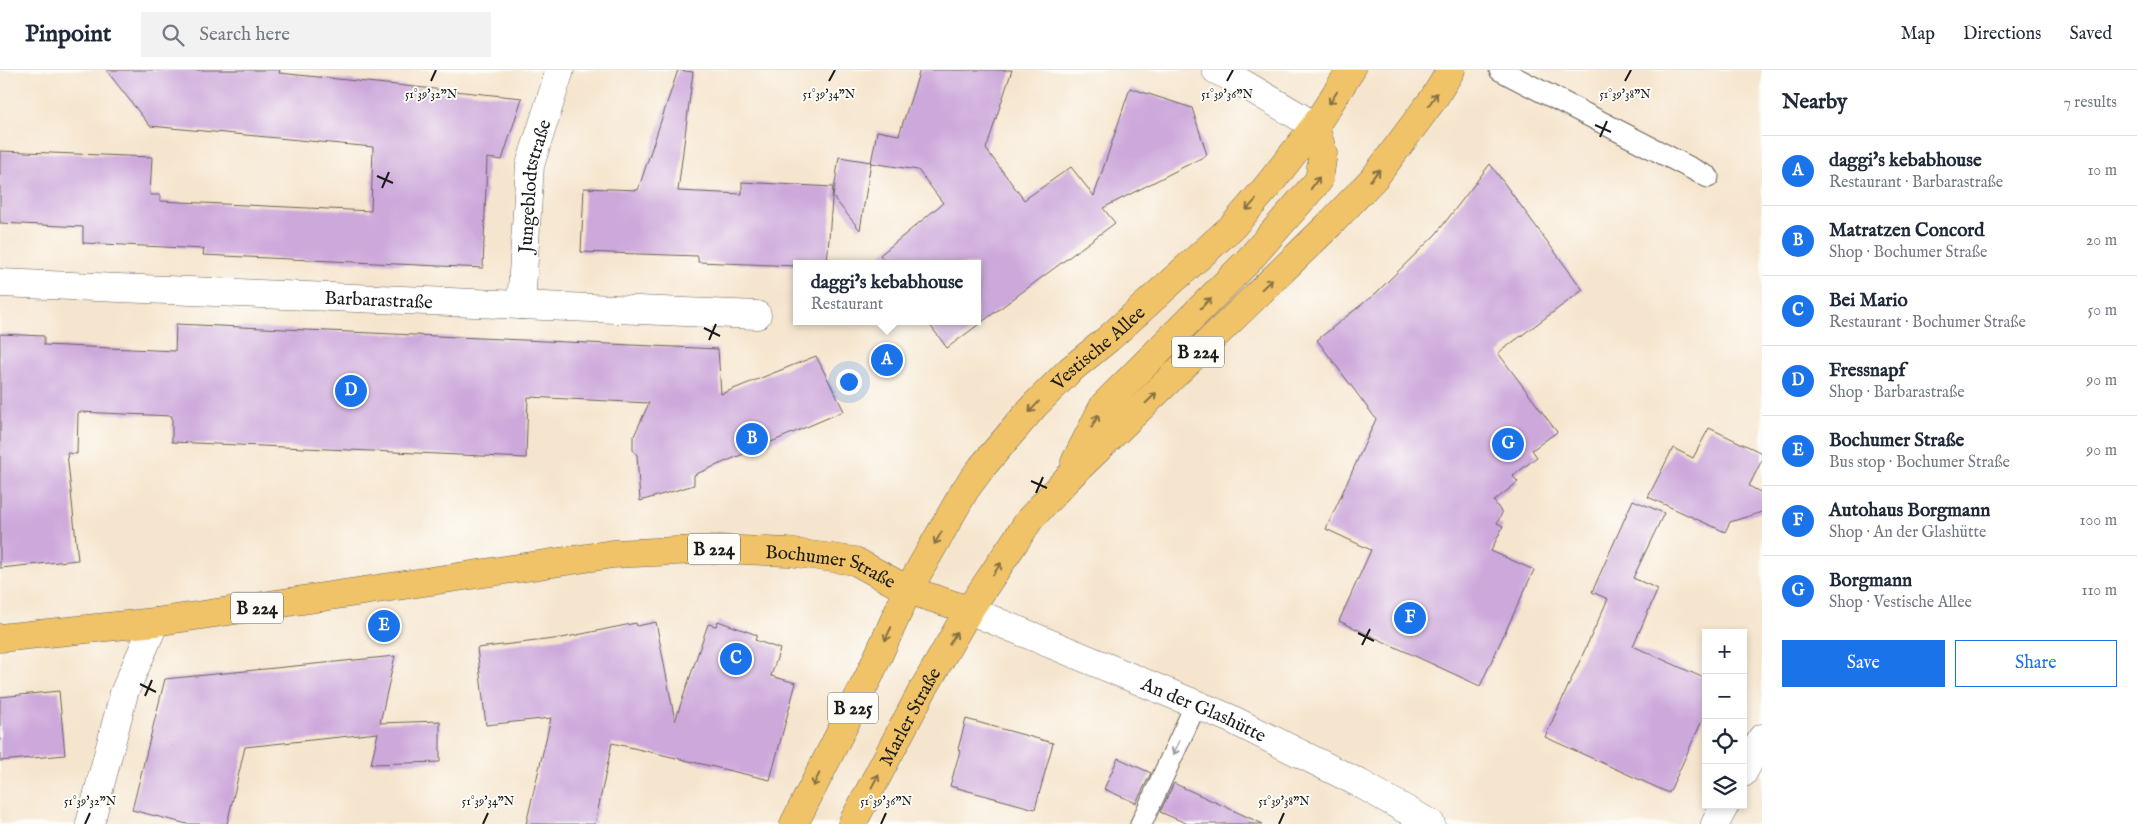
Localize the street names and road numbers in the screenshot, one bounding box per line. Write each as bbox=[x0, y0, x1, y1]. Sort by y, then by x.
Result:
street label: Jungeblodtstraße bbox=[514, 117, 558, 256]
street label: Barbarastraße bbox=[324, 287, 433, 315]
street label: Vestische Allee bbox=[1046, 301, 1151, 397]
road number: B 224 bbox=[1172, 336, 1224, 368]
road number: B 224 bbox=[688, 534, 740, 564]
street label: Bochumer Straße bbox=[765, 541, 900, 595]
road number: B 224 bbox=[231, 592, 283, 624]
street label: Marler Straße bbox=[875, 664, 947, 770]
street label: An der Glashütte bbox=[1136, 672, 1270, 749]
road number: B 225 bbox=[828, 692, 878, 724]

